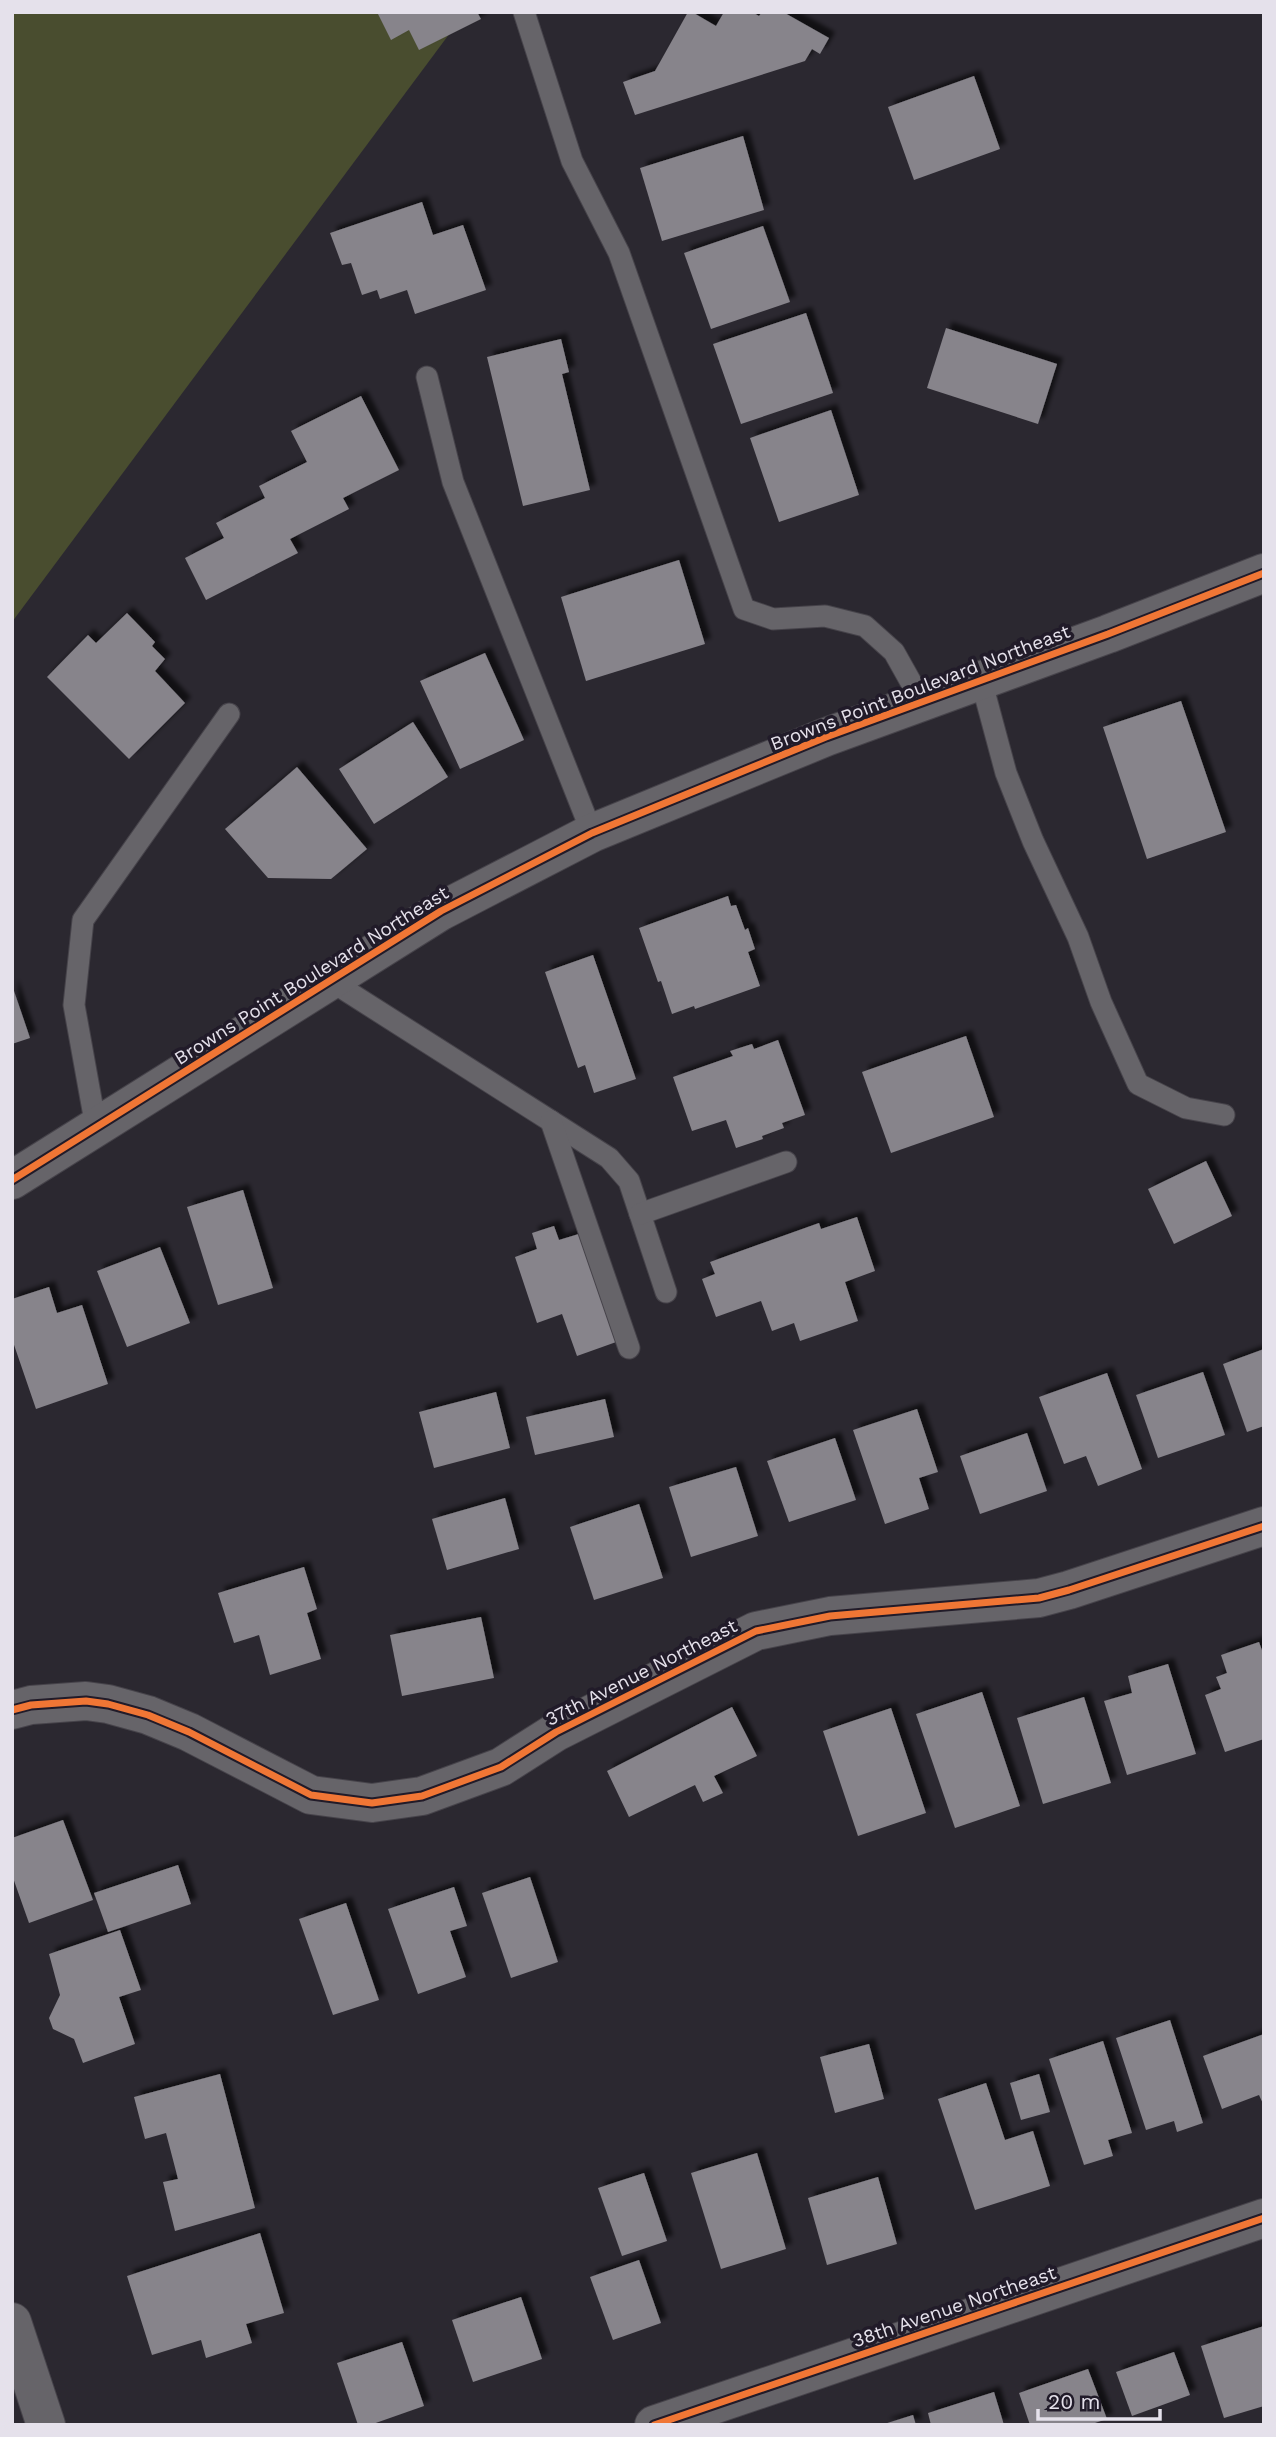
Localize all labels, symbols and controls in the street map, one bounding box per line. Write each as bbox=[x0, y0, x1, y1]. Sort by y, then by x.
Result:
street label: Browns Point Boulevard Northeast bbox=[767, 620, 1073, 755]
street label: Browns Point Boulevard Northeast bbox=[170, 881, 453, 1070]
street label: 37th Avenue Northeast bbox=[542, 1614, 741, 1731]
street label: 38th Avenue Northeast bbox=[849, 2261, 1059, 2352]
scale bar bbox=[1038, 2378, 1160, 2422]
text: 20 m bbox=[1048, 2389, 1100, 2414]

